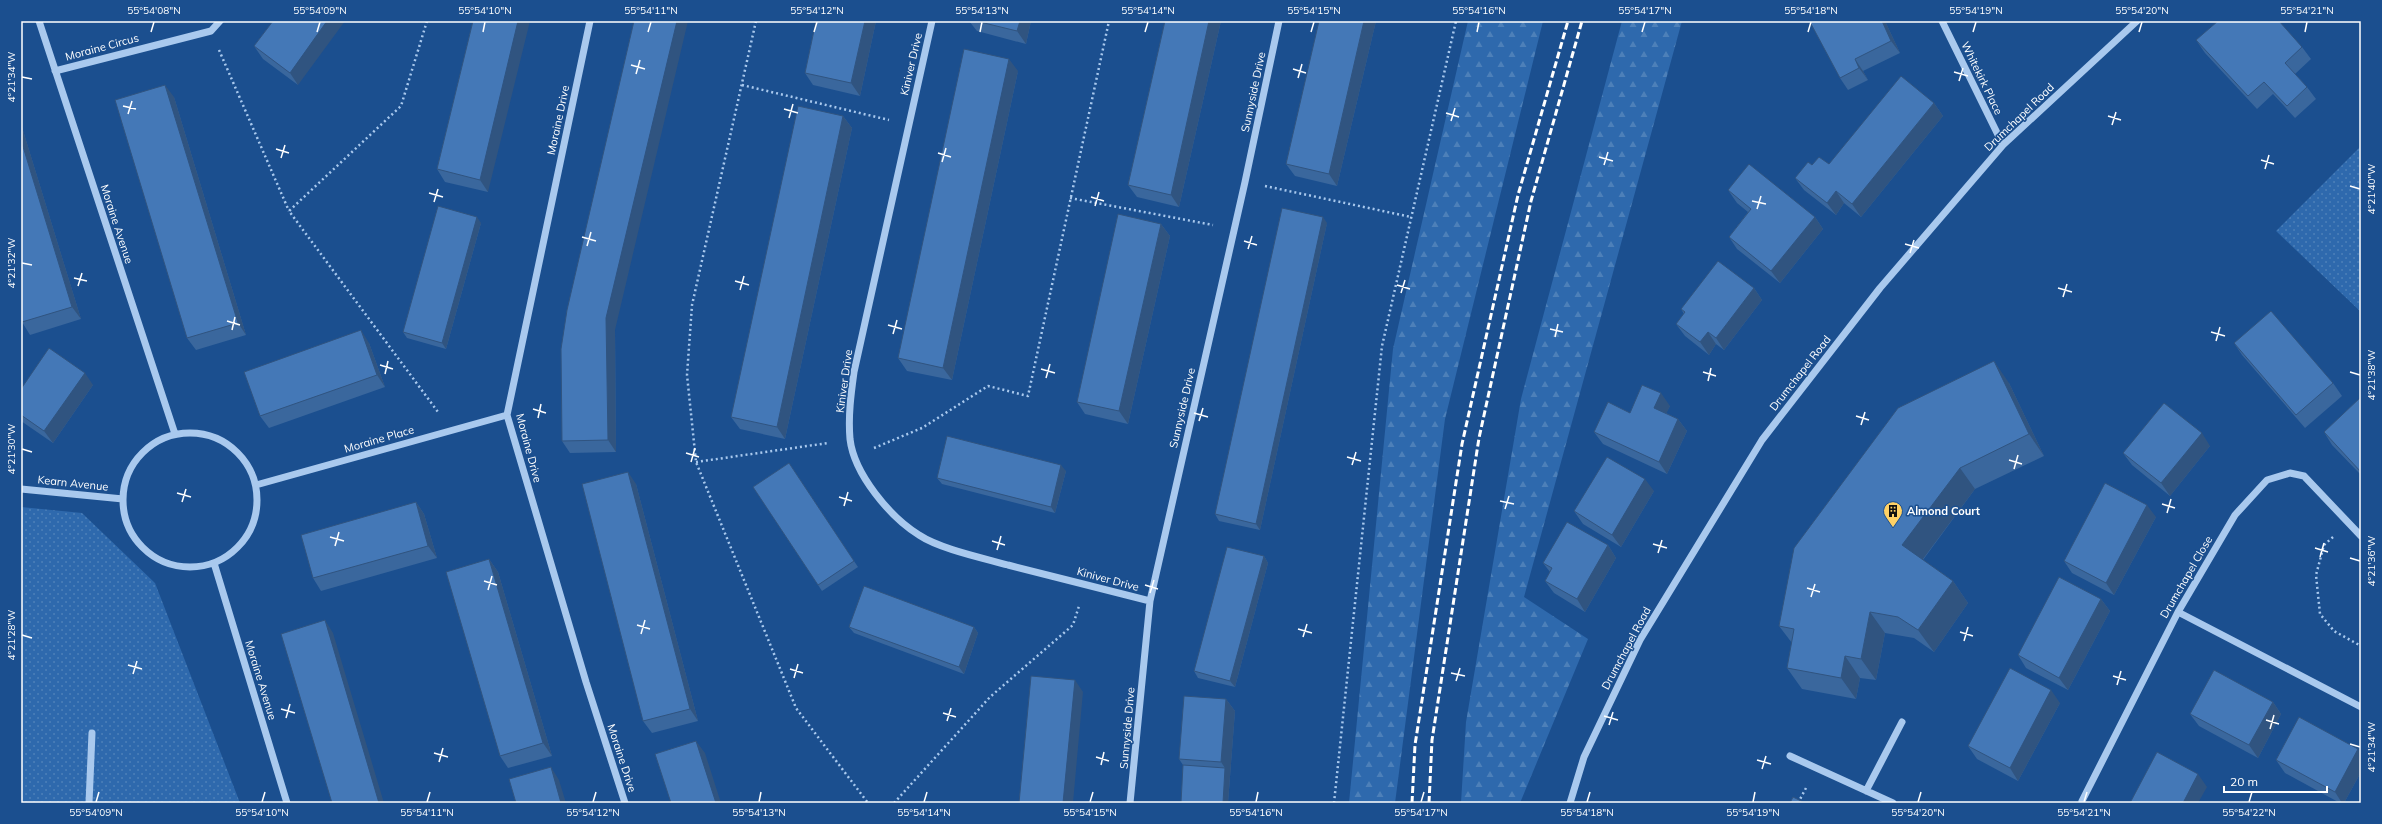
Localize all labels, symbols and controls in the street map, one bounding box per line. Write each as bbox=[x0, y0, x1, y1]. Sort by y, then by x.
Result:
text: 55°54'08"N bbox=[127, 4, 181, 17]
text: 55°54'09"N bbox=[293, 4, 347, 17]
text: 55°54'10"N bbox=[458, 4, 512, 17]
text: 55°54'11"N bbox=[624, 4, 678, 17]
text: 55°54'12"N bbox=[790, 4, 844, 17]
text: 55°54'13"N bbox=[955, 4, 1009, 17]
text: 55°54'14"N bbox=[1121, 4, 1175, 17]
text: 55°54'15"N bbox=[1287, 4, 1341, 17]
text: 55°54'16"N bbox=[1452, 4, 1506, 17]
text: 55°54'17"N bbox=[1618, 4, 1672, 17]
text: 55°54'18"N bbox=[1784, 4, 1838, 17]
text: 55°54'19"N bbox=[1949, 4, 2003, 17]
text: 55°54'20"N bbox=[2115, 4, 2169, 17]
text: 55°54'21"N bbox=[2280, 4, 2334, 17]
street label: Moraine Circus bbox=[64, 30, 140, 64]
street label: Kiniver Drive bbox=[897, 31, 925, 97]
street label: Whitekirk Place bbox=[1958, 39, 2006, 117]
street label: Sunnyside Drive bbox=[1238, 50, 1268, 133]
text: 4°21'34"W bbox=[5, 52, 18, 102]
street label: Drumchapel Road bbox=[1981, 80, 2057, 154]
street label: Moraine Drive bbox=[544, 84, 572, 156]
text: 4°21'40"W bbox=[2365, 164, 2378, 214]
street label: Moraine Avenue bbox=[98, 183, 136, 265]
text: 4°21'32"W bbox=[5, 238, 18, 288]
street label: Drumchapel Road bbox=[1766, 333, 1834, 413]
street label: Kiniver Drive bbox=[833, 348, 855, 414]
text: 4°21'38"W bbox=[2365, 350, 2378, 400]
street label: Sunnyside Drive bbox=[1166, 367, 1198, 449]
street label: Moraine Drive bbox=[513, 412, 545, 484]
street label: Moraine Place bbox=[343, 422, 415, 456]
text: 4°21'30"W bbox=[5, 424, 18, 474]
street label: Kearn Avenue bbox=[37, 472, 109, 494]
building icon: Almond Court bbox=[1882, 500, 1904, 528]
place label: Almond Court bbox=[1907, 504, 1980, 518]
street label: Drumchapel Close bbox=[2157, 533, 2215, 621]
text: 4°21'36"W bbox=[2365, 536, 2378, 586]
street label: Kiniver Drive bbox=[1075, 564, 1141, 594]
street label: Drumchapel Road bbox=[1598, 604, 1654, 692]
text: 4°21'28"W bbox=[5, 610, 18, 660]
street label: Moraine Avenue bbox=[242, 639, 280, 722]
street label: Sunnyside Drive bbox=[1116, 687, 1138, 769]
street label: Moraine Drive bbox=[604, 722, 640, 794]
text: 4°21'34"W bbox=[2365, 722, 2378, 772]
scale bar bbox=[2224, 768, 2327, 794]
text: 20 m bbox=[2230, 774, 2258, 789]
text: 55°54'09"N bbox=[69, 806, 123, 819]
text: 55°54'10"N bbox=[235, 806, 289, 819]
text: 55°54'11"N bbox=[400, 806, 454, 819]
text: 55°54'12"N bbox=[566, 806, 620, 819]
text: 55°54'13"N bbox=[732, 806, 786, 819]
text: 55°54'14"N bbox=[897, 806, 951, 819]
text: 55°54'15"N bbox=[1063, 806, 1117, 819]
text: 55°54'16"N bbox=[1229, 806, 1283, 819]
text: 55°54'17"N bbox=[1394, 806, 1448, 819]
text: 55°54'18"N bbox=[1560, 806, 1614, 819]
text: 55°54'19"N bbox=[1726, 806, 1780, 819]
text: 55°54'20"N bbox=[1891, 806, 1945, 819]
text: 55°54'21"N bbox=[2057, 806, 2111, 819]
text: 55°54'22"N bbox=[2222, 806, 2276, 819]

